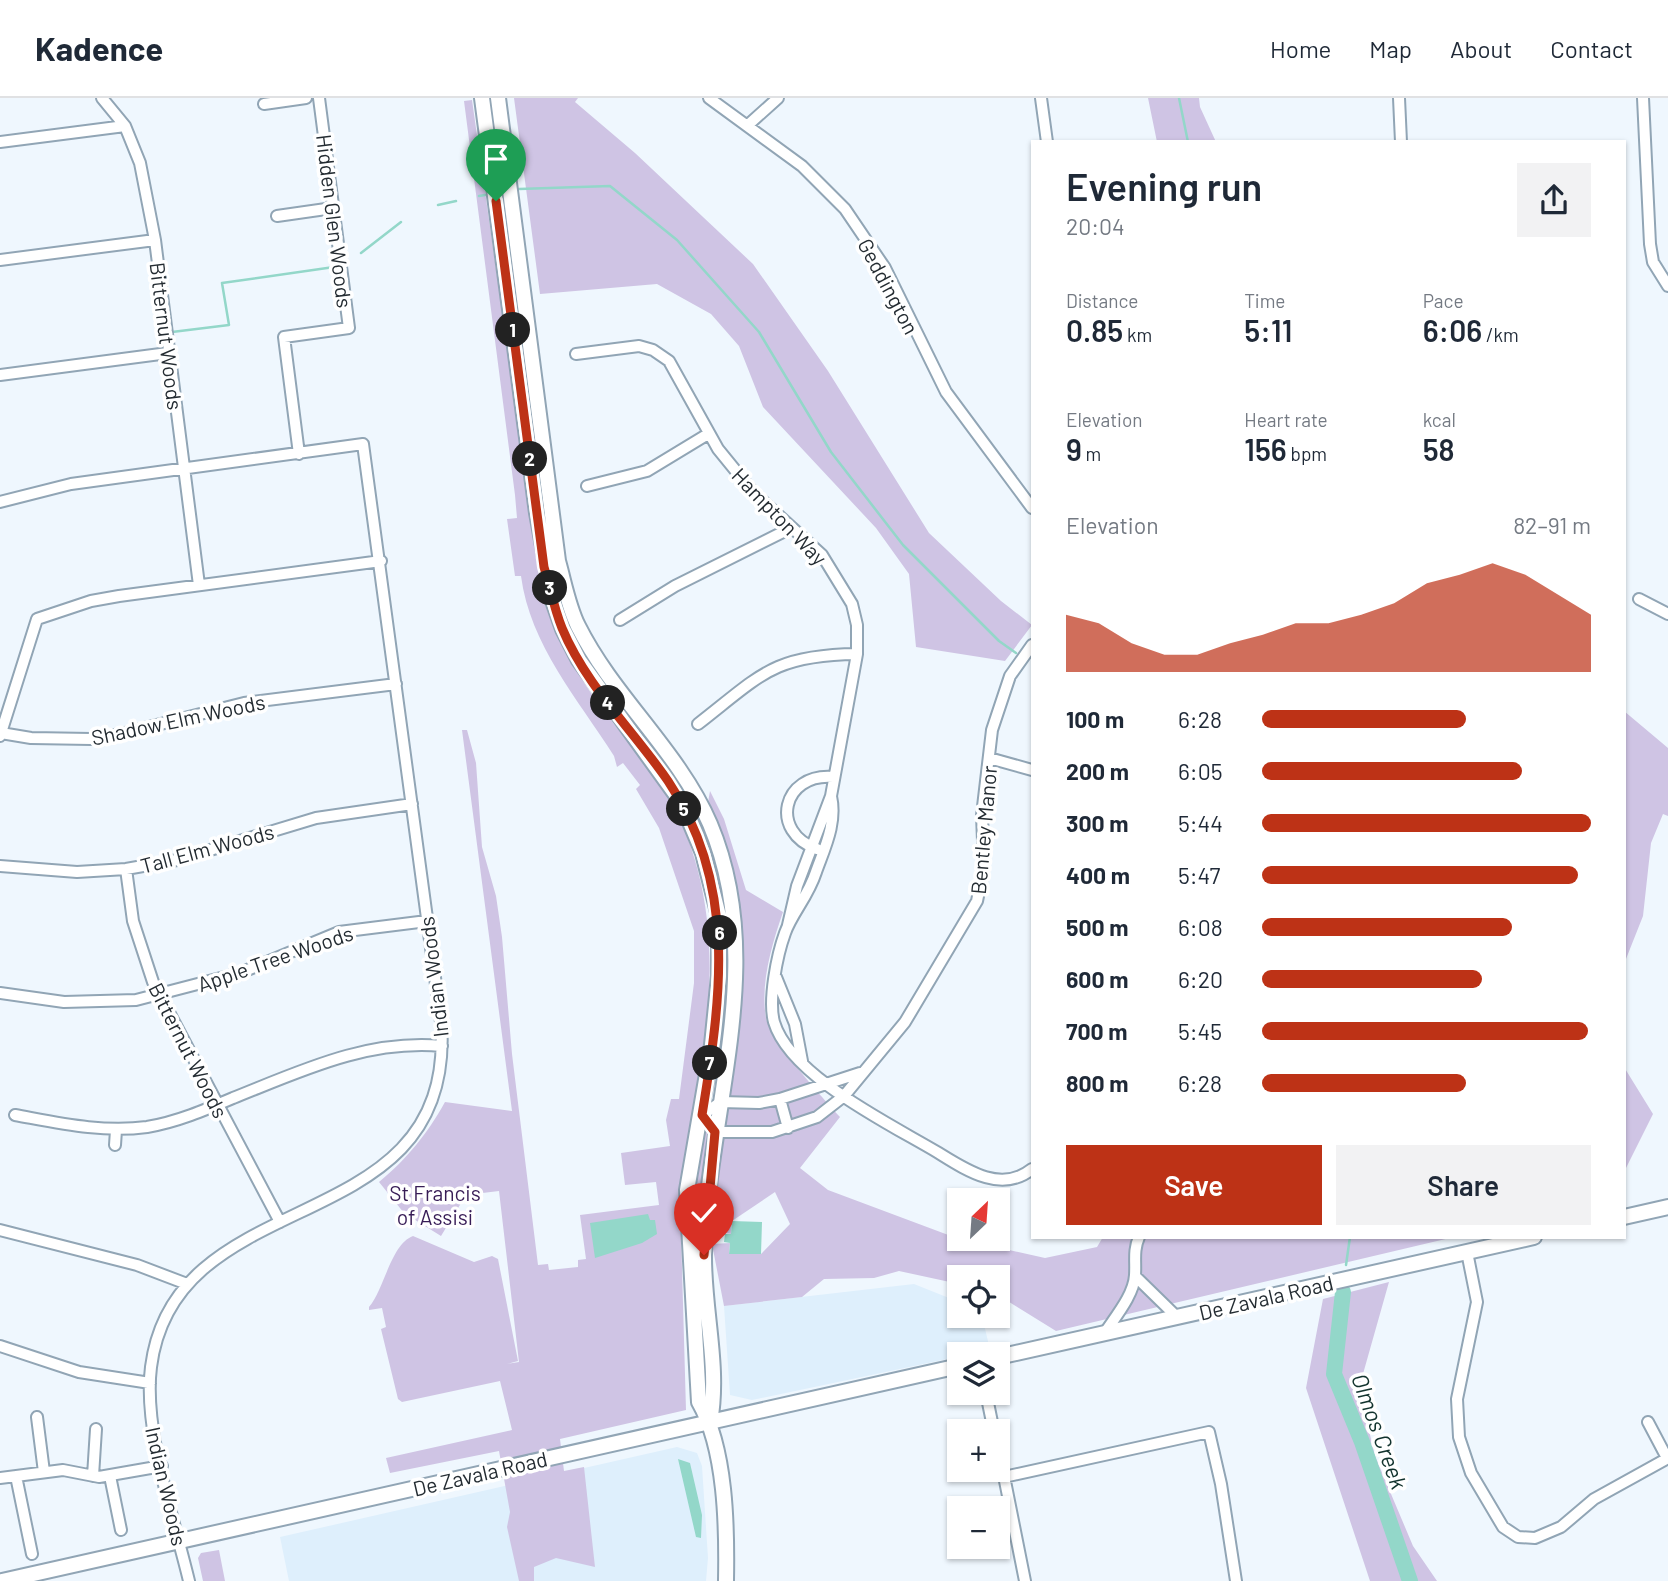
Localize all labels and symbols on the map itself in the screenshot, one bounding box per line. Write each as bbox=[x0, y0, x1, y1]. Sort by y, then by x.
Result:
pin bbox=[466, 129, 526, 201]
street label: Hidden Glen Woods bbox=[312, 133, 358, 309]
street label: Geddington bbox=[853, 234, 925, 338]
street label: Bitternut Woods bbox=[146, 261, 188, 411]
pin: 1 bbox=[496, 313, 530, 348]
pin: 2 bbox=[512, 442, 548, 476]
street label: Hampton Way bbox=[727, 462, 833, 570]
pin: 3 bbox=[532, 570, 568, 606]
pin: 4 bbox=[590, 686, 626, 720]
street label: Shadow Elm Woods bbox=[89, 688, 267, 750]
street label: Bentley Manor bbox=[965, 764, 1001, 895]
pin: 5 bbox=[666, 792, 702, 826]
street label: Tall Elm Woods bbox=[138, 818, 276, 878]
street label: Indian Woods bbox=[413, 915, 453, 1039]
pin: 6 bbox=[702, 916, 738, 950]
street label: Apple Tree Woods bbox=[194, 920, 356, 996]
street label: Bitternut Woods bbox=[144, 978, 234, 1122]
pin: 7 bbox=[692, 1046, 728, 1080]
park label: St Francis of Assisi bbox=[389, 1180, 481, 1229]
pin bbox=[674, 1183, 734, 1255]
north arrow bbox=[947, 1188, 1010, 1251]
street label: De Zavala Road bbox=[1196, 1269, 1336, 1325]
water label: Olmos Creek bbox=[1346, 1369, 1414, 1493]
street label: Indian Woods bbox=[141, 1424, 193, 1548]
street label: De Zavala Road bbox=[410, 1445, 550, 1501]

